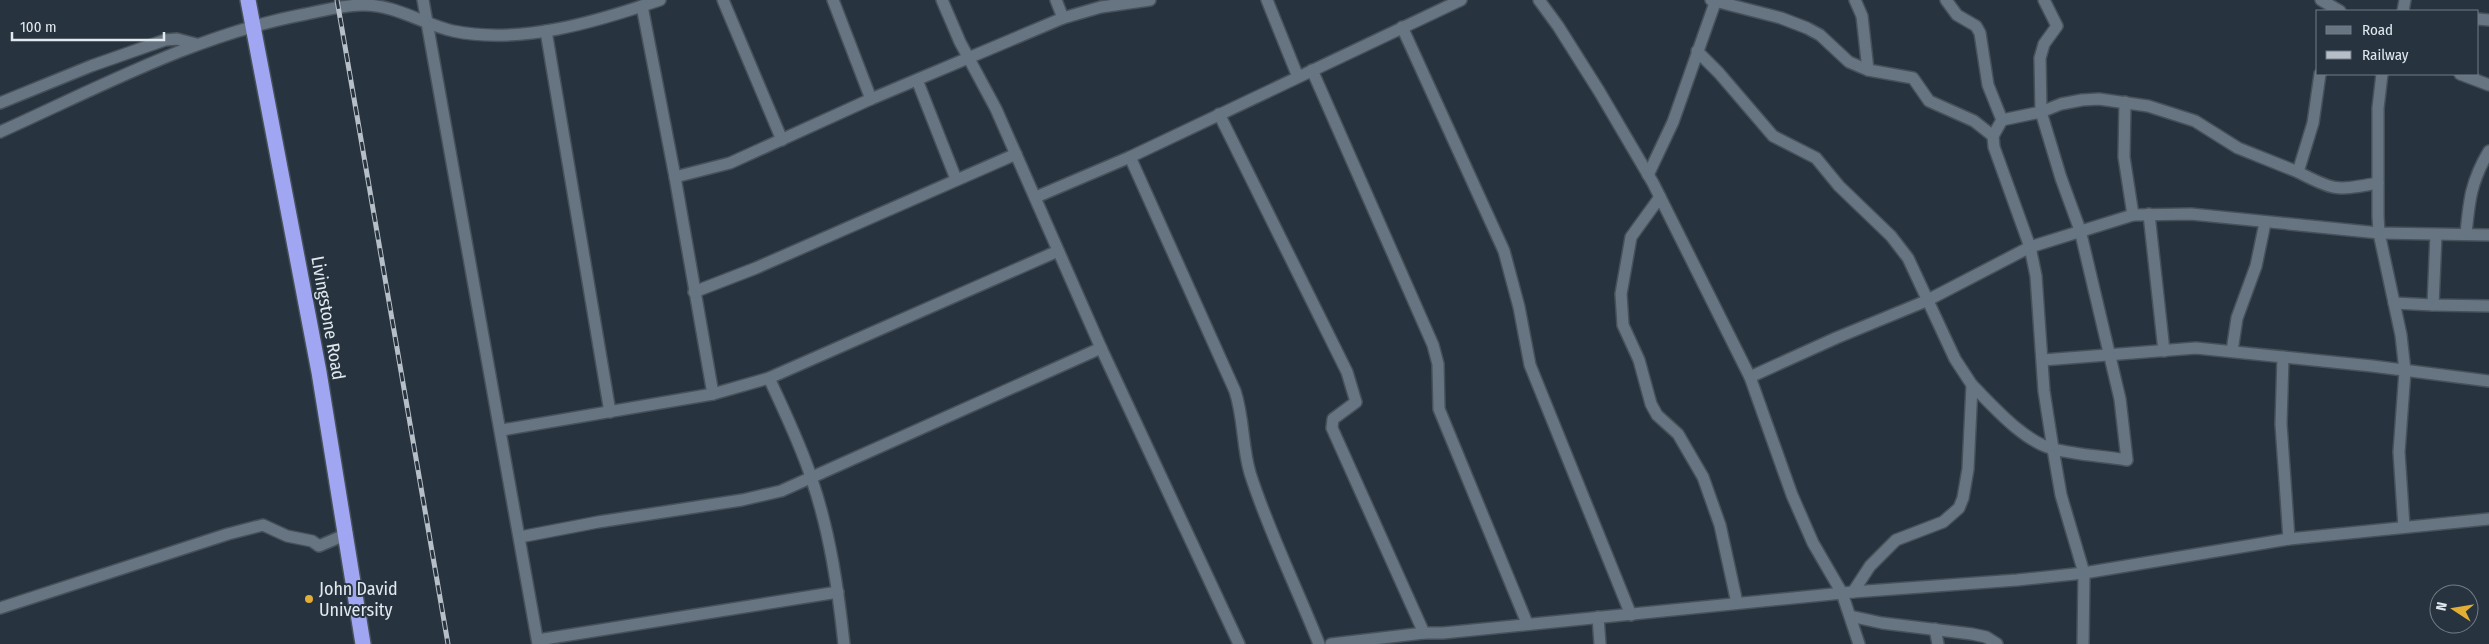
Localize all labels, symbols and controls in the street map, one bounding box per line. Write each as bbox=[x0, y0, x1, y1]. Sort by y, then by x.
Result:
scale bar bbox=[12, 10, 165, 42]
legend bbox=[2316, 10, 2479, 75]
text: 100 m bbox=[20, 18, 57, 36]
text: Road bbox=[2362, 21, 2393, 39]
text: Railway bbox=[2362, 46, 2409, 64]
street label: Livingstone Road bbox=[306, 254, 350, 382]
place label: John David University bbox=[319, 578, 398, 621]
north arrow bbox=[2429, 584, 2479, 634]
marker: John David University bbox=[303, 593, 315, 605]
text: N bbox=[2433, 601, 2451, 612]

